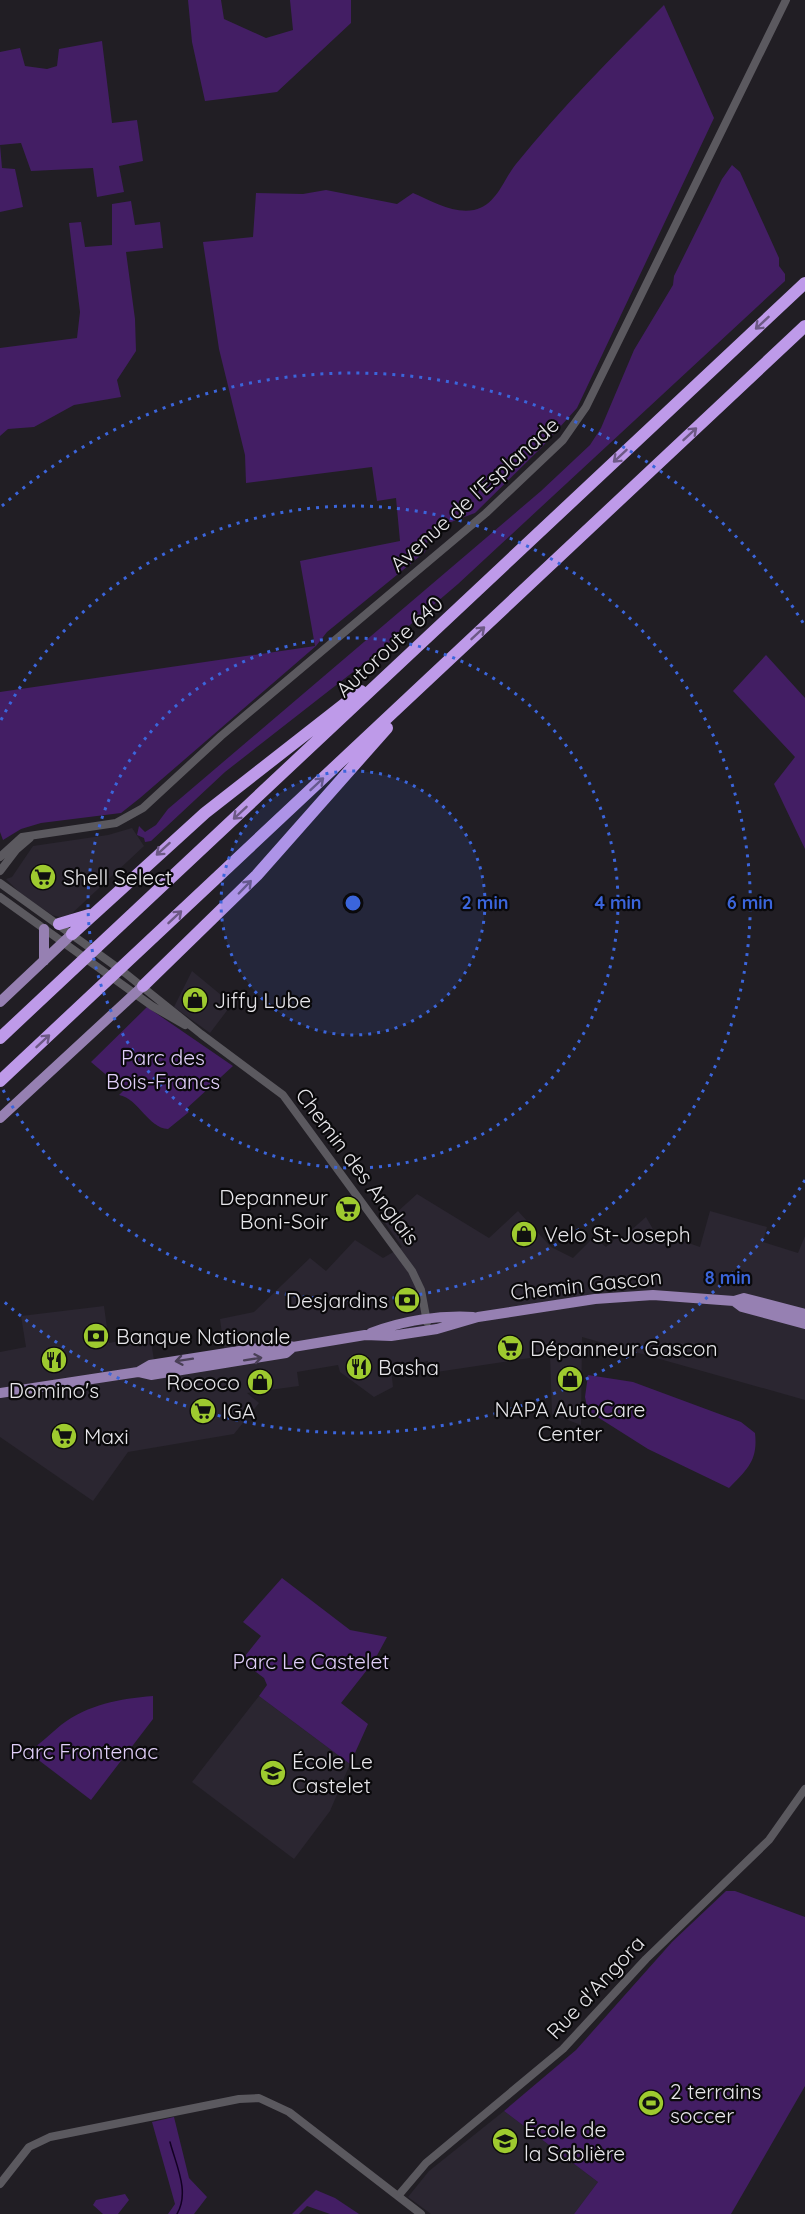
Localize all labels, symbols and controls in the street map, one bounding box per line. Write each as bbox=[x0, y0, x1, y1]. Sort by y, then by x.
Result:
one-way arrow bbox=[755, 316, 770, 330]
street label: Avenue de l'Esplanade bbox=[384, 411, 564, 577]
one-way arrow bbox=[683, 426, 698, 441]
one-way arrow bbox=[613, 449, 628, 463]
street label: Autoroute 640 bbox=[330, 590, 448, 702]
one-way arrow bbox=[470, 626, 485, 640]
one-way arrow bbox=[309, 777, 324, 791]
one-way arrow bbox=[233, 806, 248, 820]
one-way arrow bbox=[156, 842, 171, 856]
supermarket icon: Shell Select bbox=[28, 862, 58, 892]
place label: Shell Select bbox=[63, 864, 172, 890]
one-way arrow bbox=[238, 880, 253, 895]
text: 2 min bbox=[462, 891, 508, 914]
text: 4 min bbox=[594, 891, 642, 914]
text: 6 min bbox=[727, 891, 773, 914]
centre of rings bbox=[343, 893, 363, 913]
one-way arrow bbox=[167, 910, 182, 924]
shop icon: Jiffy Lube bbox=[180, 985, 210, 1015]
place label: Jiffy Lube bbox=[214, 987, 311, 1013]
one-way arrow bbox=[35, 1034, 50, 1048]
park label: Parc des Bois-Francs bbox=[106, 1044, 220, 1094]
street label: Chemin des Anglais bbox=[290, 1082, 426, 1250]
place label: Depanneur Boni-Soir bbox=[219, 1184, 328, 1234]
supermarket icon: Depanneur Boni-Soir bbox=[333, 1194, 363, 1224]
shop icon: Velo St-Joseph bbox=[509, 1219, 539, 1249]
place label: Velo St-Joseph bbox=[544, 1221, 691, 1247]
street label: Chemin Gascon bbox=[509, 1263, 663, 1305]
text: 8 min bbox=[705, 1266, 751, 1289]
bank icon: Desjardins bbox=[392, 1285, 422, 1315]
place label: Desjardins bbox=[286, 1287, 388, 1313]
bank icon: Banque Nationale bbox=[81, 1321, 111, 1351]
place label: Banque Nationale bbox=[116, 1323, 290, 1349]
supermarket icon: Dépanneur Gascon bbox=[495, 1333, 525, 1363]
place label: Dépanneur Gascon bbox=[530, 1335, 718, 1361]
restaurant icon: Domino's bbox=[39, 1345, 69, 1375]
restaurant icon: Basha bbox=[344, 1352, 374, 1382]
one-way arrow bbox=[243, 1353, 262, 1364]
one-way arrow bbox=[175, 1354, 195, 1365]
place label: Basha bbox=[378, 1354, 439, 1380]
shop icon: NAPA AutoCare Center bbox=[555, 1364, 585, 1394]
shop icon: Rococo bbox=[245, 1367, 275, 1397]
place label: Rococo bbox=[166, 1369, 240, 1395]
place label: Domino's bbox=[9, 1377, 99, 1403]
supermarket icon: IGA bbox=[188, 1396, 218, 1426]
place label: NAPA AutoCare Center bbox=[495, 1396, 645, 1446]
place label: IGA bbox=[222, 1398, 255, 1424]
supermarket icon: Maxi bbox=[49, 1421, 79, 1451]
place label: Maxi bbox=[84, 1423, 129, 1449]
park label: Parc Le Castelet bbox=[233, 1648, 389, 1674]
park label: Parc Frontenac bbox=[10, 1738, 158, 1764]
place label: École Le Castelet bbox=[292, 1748, 373, 1798]
school or university icon: École Le Castelet bbox=[258, 1758, 288, 1788]
street label: Rue d'Angora bbox=[541, 1930, 649, 2044]
place label: 2 terrains soccer bbox=[670, 2078, 761, 2128]
sports icon: 2 terrains soccer bbox=[636, 2088, 666, 2118]
place label: École de la Sablière bbox=[524, 2116, 625, 2166]
school or university icon: École de la Sablière bbox=[490, 2126, 520, 2156]

